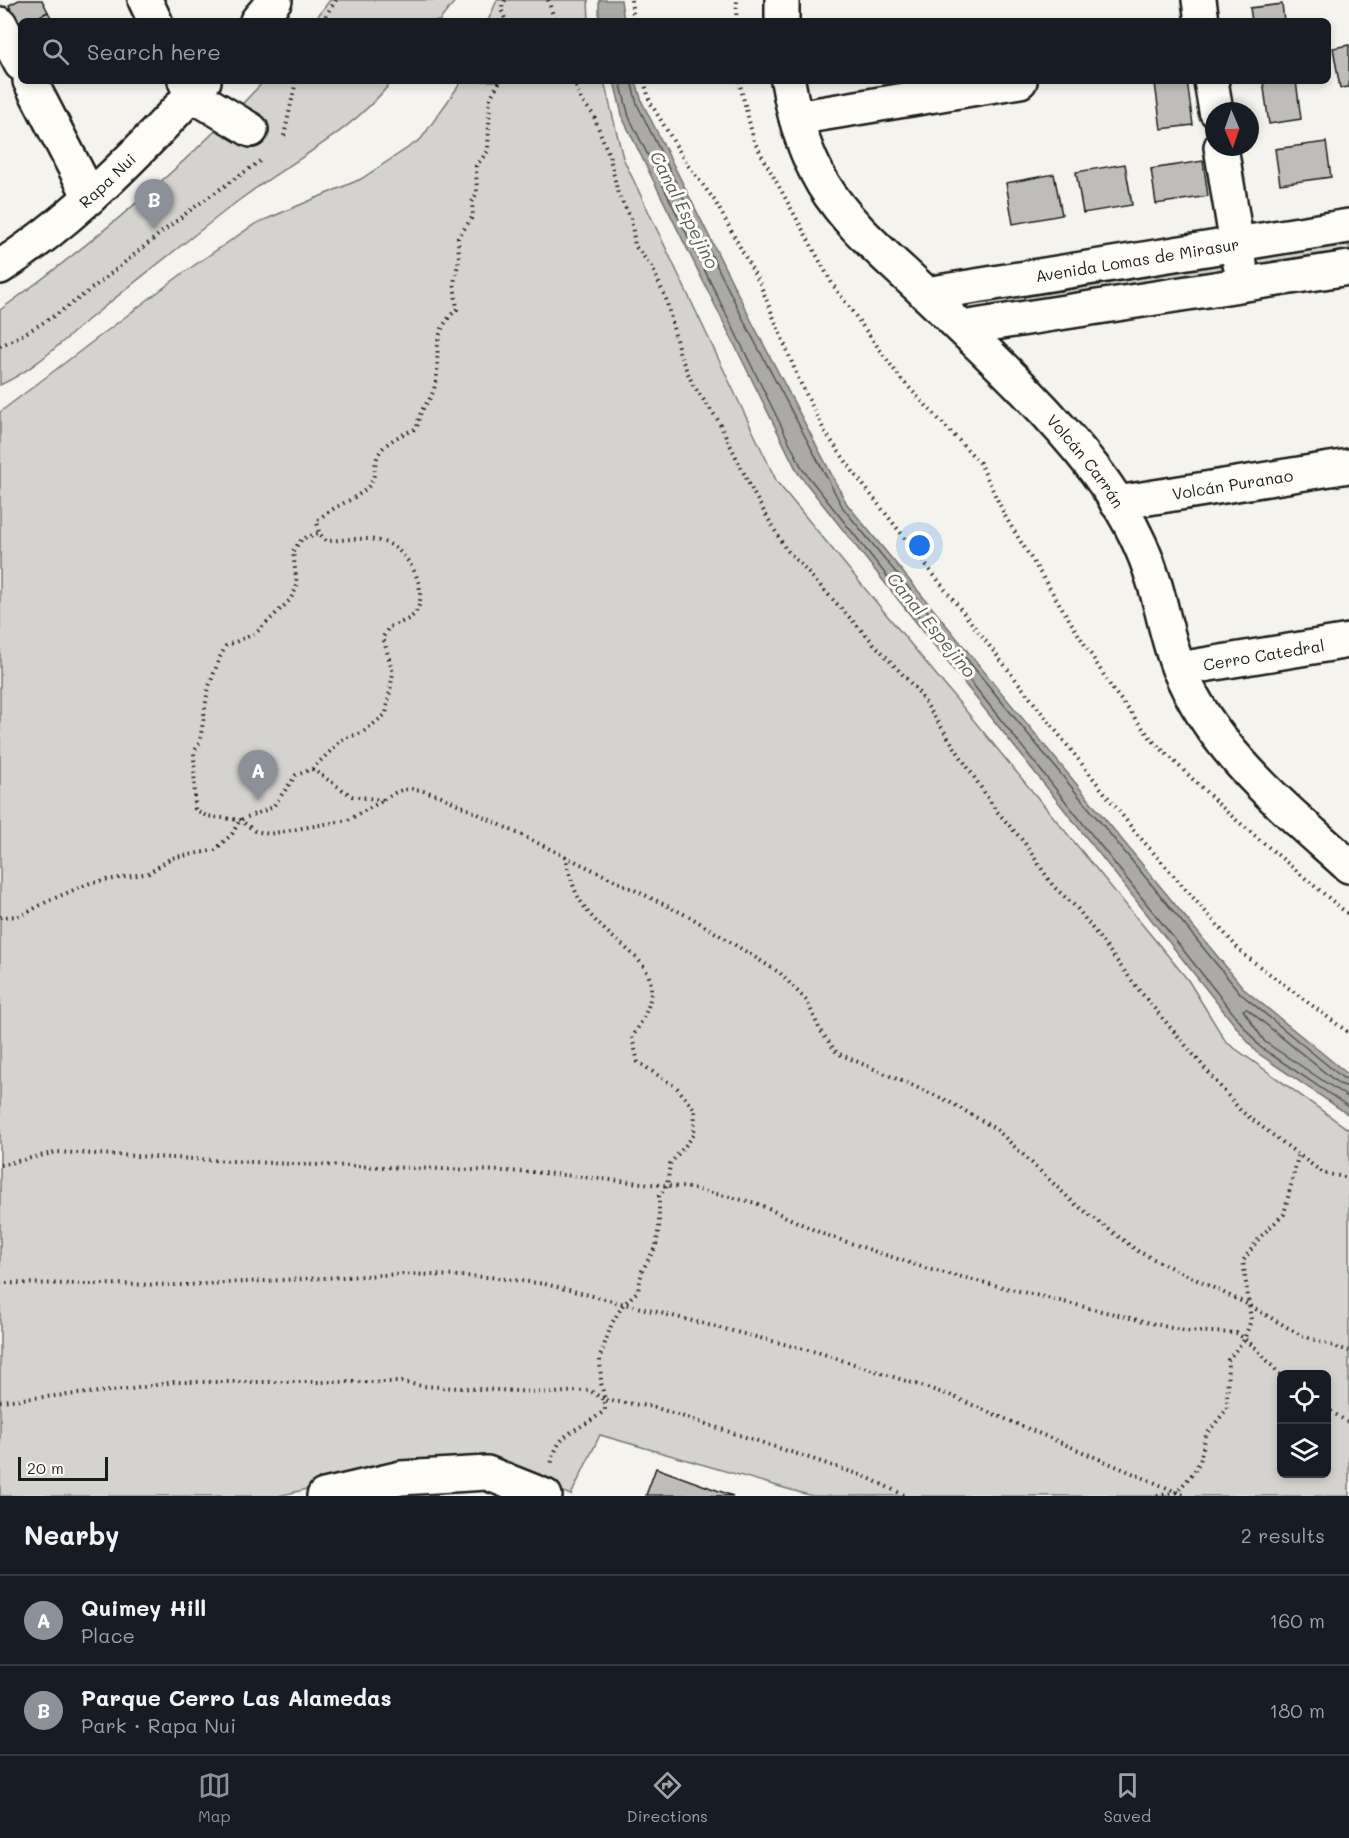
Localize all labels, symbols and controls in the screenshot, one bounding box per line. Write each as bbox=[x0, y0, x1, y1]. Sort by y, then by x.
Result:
search box bbox=[18, 18, 1331, 84]
icon: search bbox=[39, 35, 72, 68]
text: Search here bbox=[87, 37, 221, 66]
north arrow bbox=[1205, 102, 1259, 156]
water label: Canal Espejino bbox=[645, 147, 725, 273]
street label: Rapa Nui bbox=[74, 148, 140, 212]
pin: B bbox=[134, 180, 174, 229]
street label: Avenida Lomas de Mirasur bbox=[1034, 233, 1241, 286]
street label: Volcán Carrán bbox=[1043, 409, 1129, 512]
street label: Volcán Puranao bbox=[1171, 464, 1294, 504]
your location bbox=[905, 531, 934, 560]
water label: Canal Espejino bbox=[882, 567, 982, 682]
street label: Cerro Catedral bbox=[1202, 634, 1326, 675]
pin: A bbox=[238, 750, 278, 800]
map controls bbox=[1277, 1370, 1331, 1478]
button: locate bbox=[1277, 1370, 1331, 1424]
button: layers bbox=[1277, 1424, 1331, 1478]
scale bar bbox=[18, 1454, 108, 1482]
text: 20 m bbox=[27, 1457, 64, 1478]
text: Nearby bbox=[24, 1518, 119, 1552]
text: 2 results bbox=[1241, 1522, 1325, 1548]
text: Quimey Hill bbox=[81, 1593, 206, 1622]
text: A bbox=[37, 1607, 50, 1633]
text: 160 m bbox=[1269, 1607, 1325, 1633]
text: Place bbox=[81, 1622, 135, 1648]
text: Parque Cerro Las Alamedas bbox=[81, 1683, 392, 1712]
text: B bbox=[37, 1697, 50, 1723]
text: 180 m bbox=[1269, 1697, 1325, 1723]
text: Park · Rapa Nui bbox=[81, 1712, 236, 1738]
tab: Map bbox=[198, 1769, 231, 1826]
tab: Directions bbox=[627, 1769, 708, 1826]
tab: Saved bbox=[1104, 1769, 1151, 1826]

